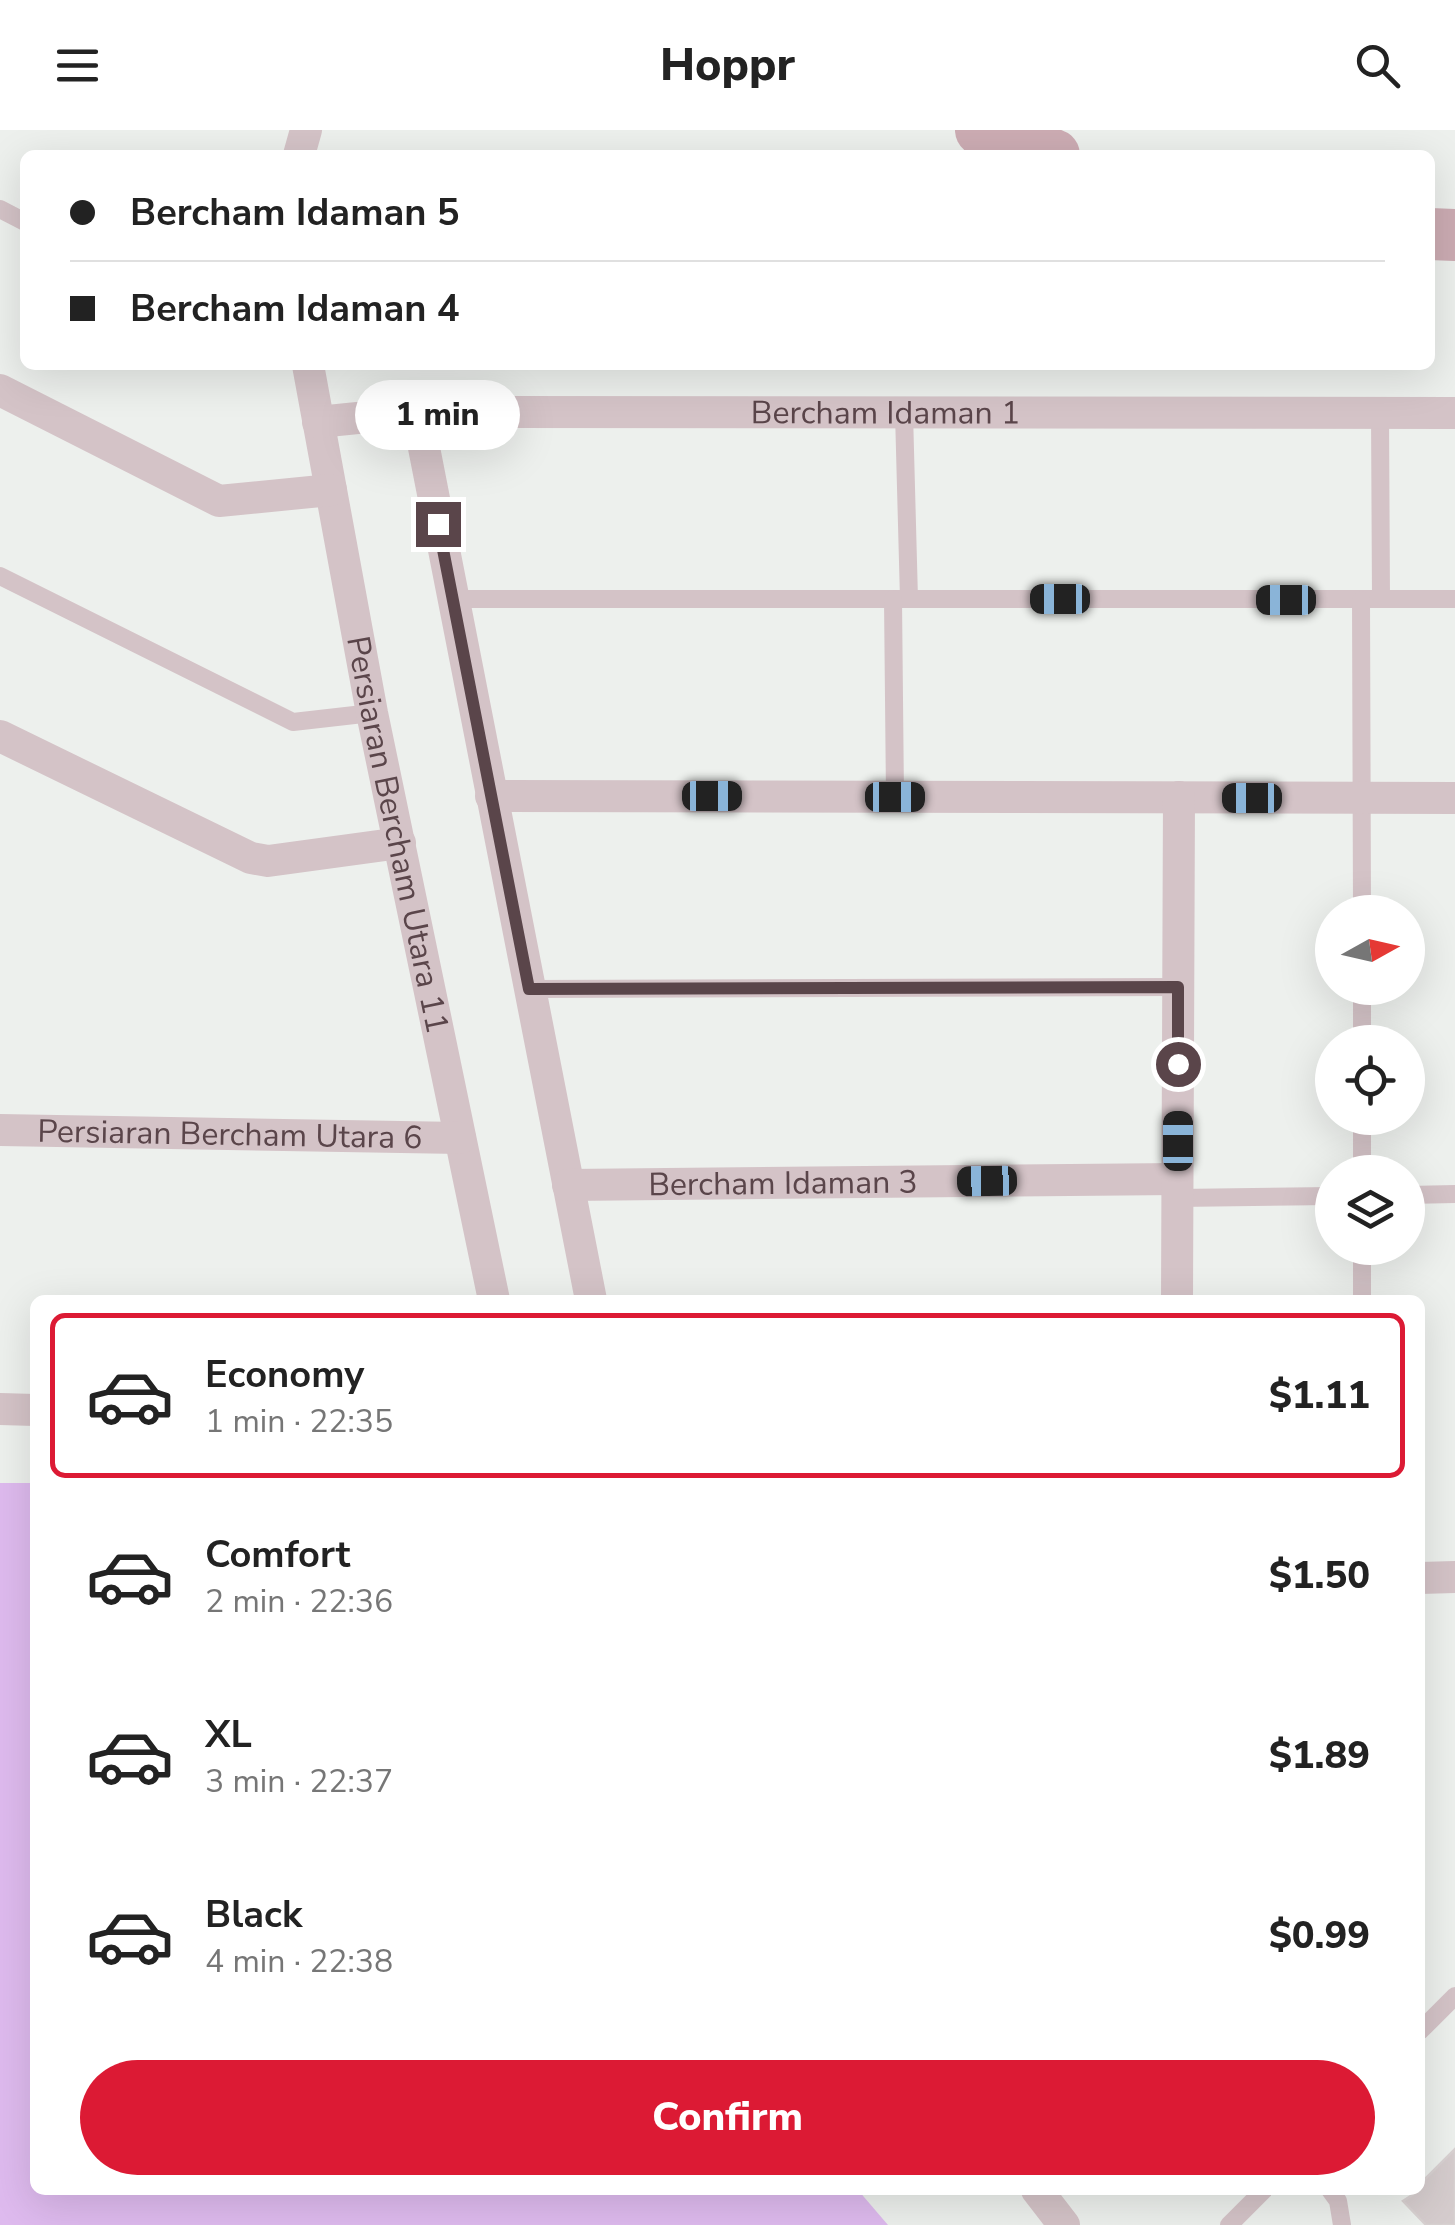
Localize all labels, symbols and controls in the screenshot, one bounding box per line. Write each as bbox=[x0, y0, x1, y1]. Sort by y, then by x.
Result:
text: Hoppr bbox=[660, 35, 795, 96]
icon: menu bbox=[50, 38, 105, 93]
icon: search bbox=[1350, 38, 1405, 93]
text: Bercham Idaman 5 bbox=[130, 187, 460, 238]
text: Bercham Idaman 4 bbox=[130, 283, 460, 334]
callout: 1 min bbox=[356, 379, 520, 449]
street label: Bercham Idaman 1 bbox=[751, 391, 1020, 434]
text: 1 min bbox=[395, 393, 480, 436]
route end bbox=[416, 502, 461, 547]
car bbox=[1030, 584, 1090, 614]
car bbox=[1256, 585, 1316, 615]
street label: Persiaran Bercham Utara 11 bbox=[337, 632, 459, 1037]
car bbox=[682, 781, 742, 811]
car bbox=[865, 782, 925, 812]
car bbox=[1222, 783, 1282, 813]
north arrow bbox=[1315, 895, 1425, 1005]
map controls bbox=[1315, 895, 1425, 1265]
button: locate bbox=[1315, 1025, 1425, 1135]
route start bbox=[1156, 1042, 1201, 1087]
street label: Persiaran Bercham Utara 6 bbox=[37, 1109, 423, 1159]
car bbox=[1163, 1111, 1193, 1171]
button: layers bbox=[1315, 1155, 1425, 1265]
street label: Bercham Idaman 3 bbox=[648, 1160, 918, 1206]
car bbox=[957, 1165, 1017, 1197]
text: Economy bbox=[205, 1349, 364, 1400]
icon: car bbox=[85, 1351, 175, 1441]
text: $1.11 bbox=[1269, 1370, 1370, 1421]
text: 1 min · 22:35 bbox=[205, 1400, 393, 1443]
text: Comfort bbox=[205, 1529, 350, 1580]
icon: car bbox=[85, 1531, 175, 1621]
text: $1.50 bbox=[1269, 1550, 1370, 1601]
text: 2 min · 22:36 bbox=[205, 1580, 393, 1623]
text: XL bbox=[205, 1709, 252, 1760]
icon: car bbox=[85, 1711, 175, 1801]
text: $1.89 bbox=[1269, 1730, 1370, 1781]
text: 3 min · 22:37 bbox=[205, 1760, 393, 1803]
text: Black bbox=[205, 1889, 302, 1940]
icon: car bbox=[85, 1891, 175, 1981]
text: $0.99 bbox=[1269, 1910, 1370, 1961]
text: 4 min · 22:38 bbox=[205, 1940, 393, 1983]
button: Confirm bbox=[80, 2060, 1375, 2175]

